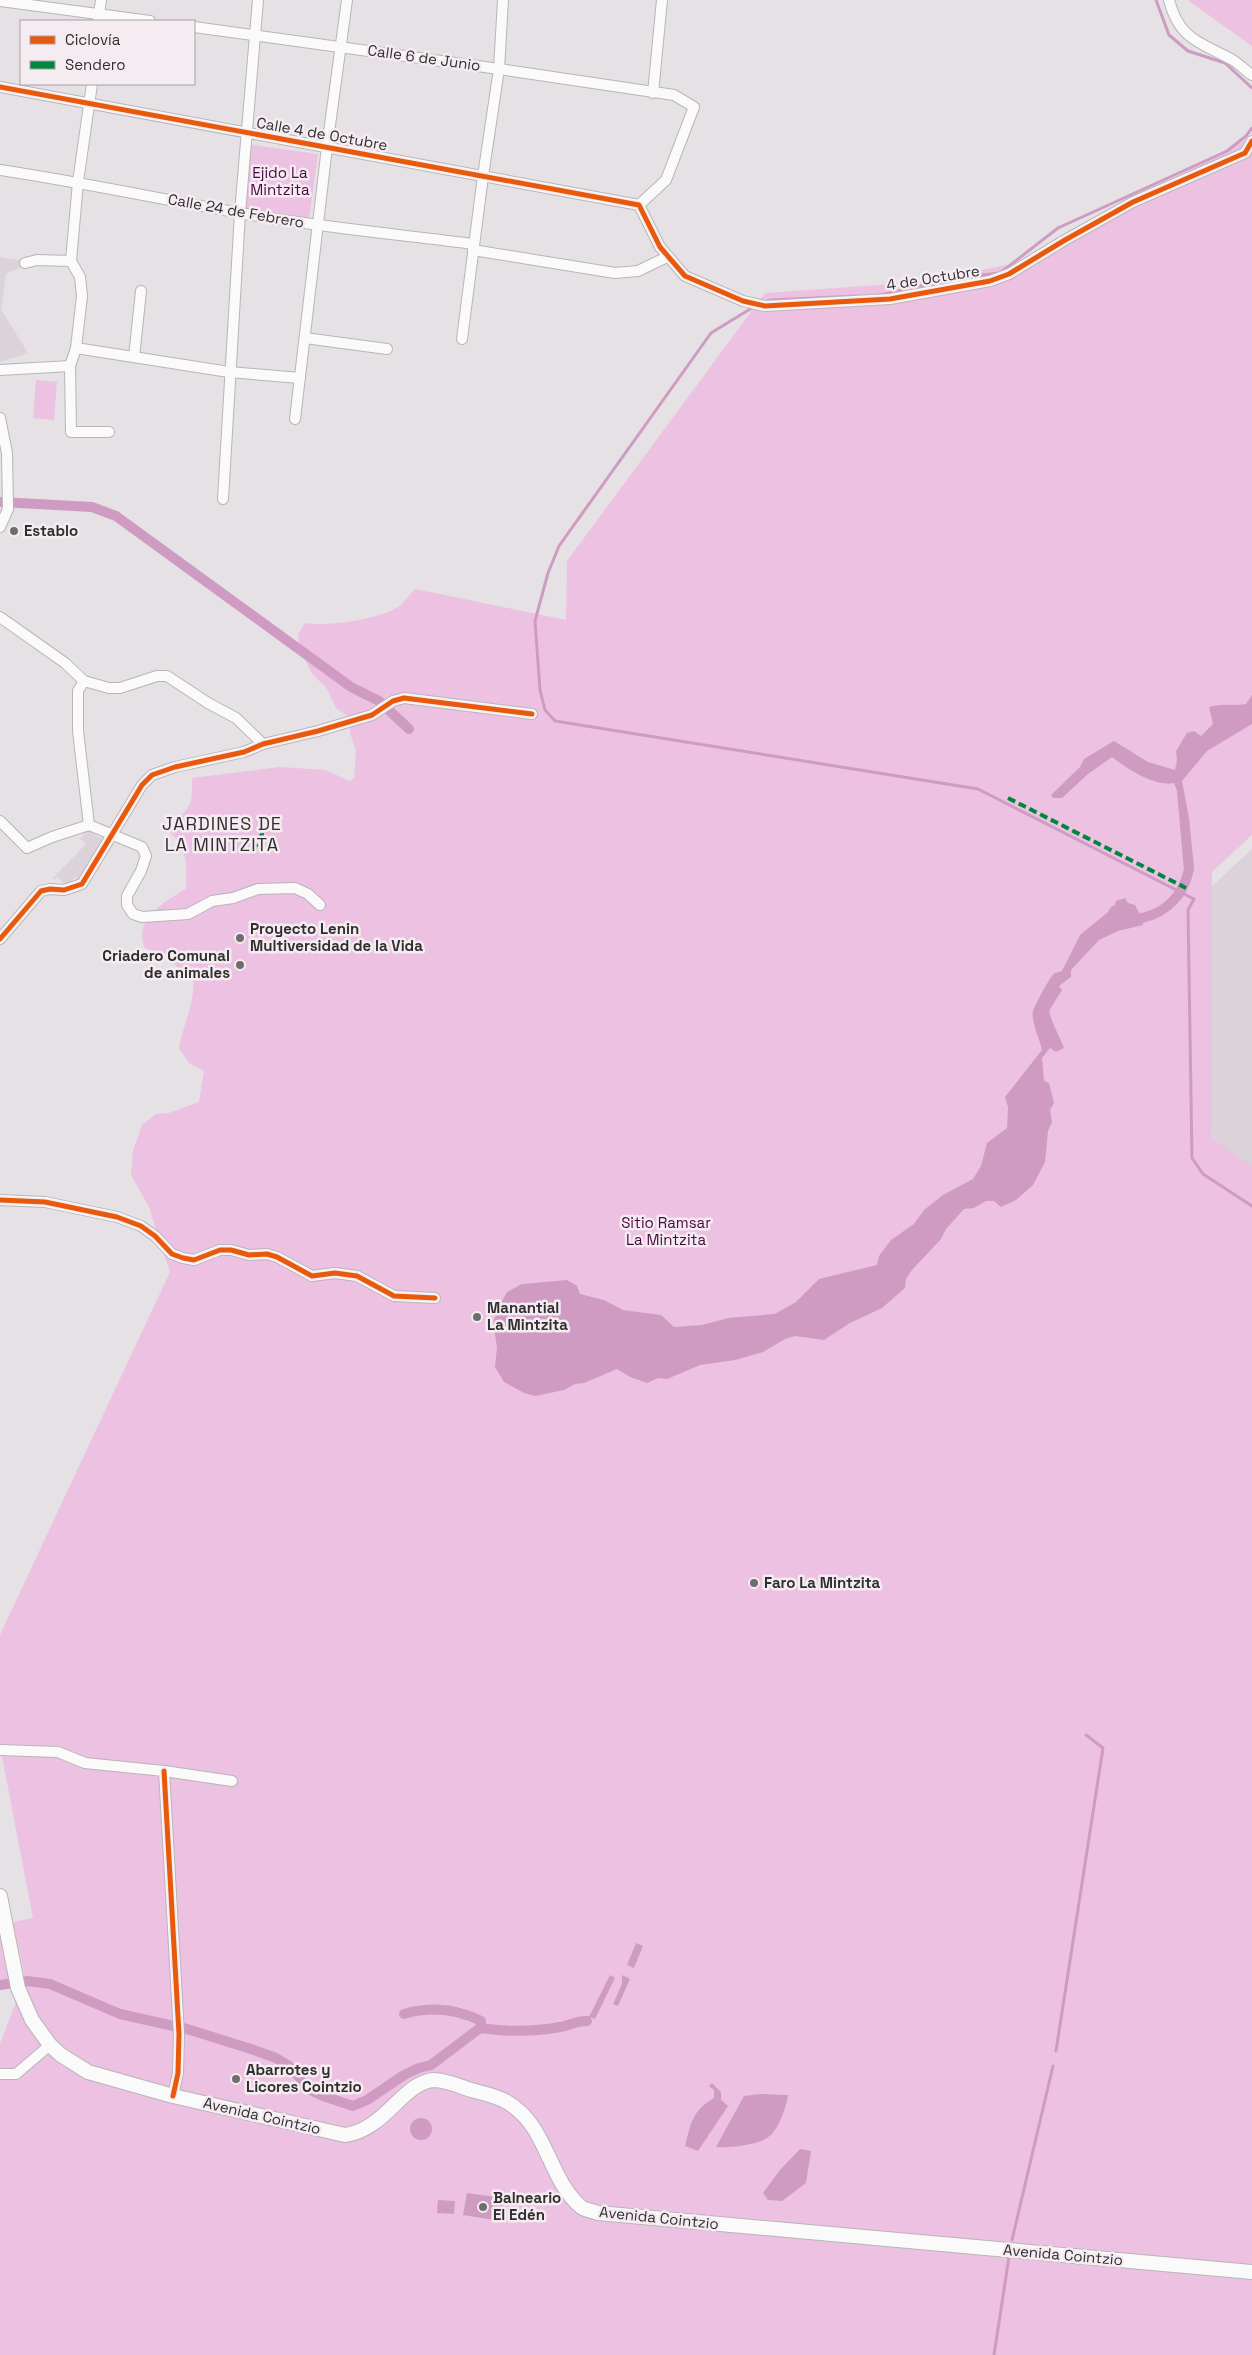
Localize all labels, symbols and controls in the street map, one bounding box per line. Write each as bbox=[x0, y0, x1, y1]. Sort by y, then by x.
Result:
legend bbox=[20, 20, 195, 85]
text: Ciclovía bbox=[65, 30, 121, 49]
street label: Calle 6 de Junio bbox=[366, 40, 482, 75]
text: Sendero bbox=[65, 55, 125, 74]
street label: Calle 4 de Octubre bbox=[255, 113, 389, 154]
park label: Ejido La Mintzita bbox=[250, 163, 310, 199]
street label: Calle 24 de Febrero bbox=[166, 189, 306, 232]
street label: 4 de Octubre bbox=[885, 261, 981, 294]
place label: Establo bbox=[24, 521, 78, 540]
marker: Establo bbox=[8, 525, 20, 537]
district label: JARDINES DE LA MINTZITA bbox=[162, 812, 282, 856]
place label: Proyecto Lenin Multiversidad de la Vida bbox=[250, 919, 423, 955]
marker: Proyecto Lenin Multiversidad de la Vida bbox=[234, 932, 246, 944]
place label: Criadero Comunal de animales bbox=[102, 946, 230, 982]
marker: Criadero Comunal de animales bbox=[234, 959, 246, 971]
park label: Sitio Ramsar La Mintzita bbox=[621, 1213, 711, 1249]
place label: Manantial La Mintzita bbox=[487, 1298, 568, 1334]
marker: Manantial La Mintzita bbox=[471, 1311, 483, 1323]
place label: Faro La Mintzita bbox=[764, 1573, 881, 1592]
marker: Faro La Mintzita bbox=[748, 1577, 760, 1589]
place label: Abarrotes y Licores Cointzio bbox=[246, 2060, 362, 2096]
marker: Abarrotes y Licores Cointzio bbox=[230, 2073, 242, 2085]
street label: Avenida Cointzio bbox=[201, 2093, 323, 2138]
place label: Balneario El Edén bbox=[493, 2188, 561, 2224]
marker: Balneario El Edén bbox=[477, 2201, 489, 2213]
street label: Avenida Cointzio bbox=[598, 2202, 720, 2233]
street label: Avenida Cointzio bbox=[1002, 2240, 1124, 2269]

